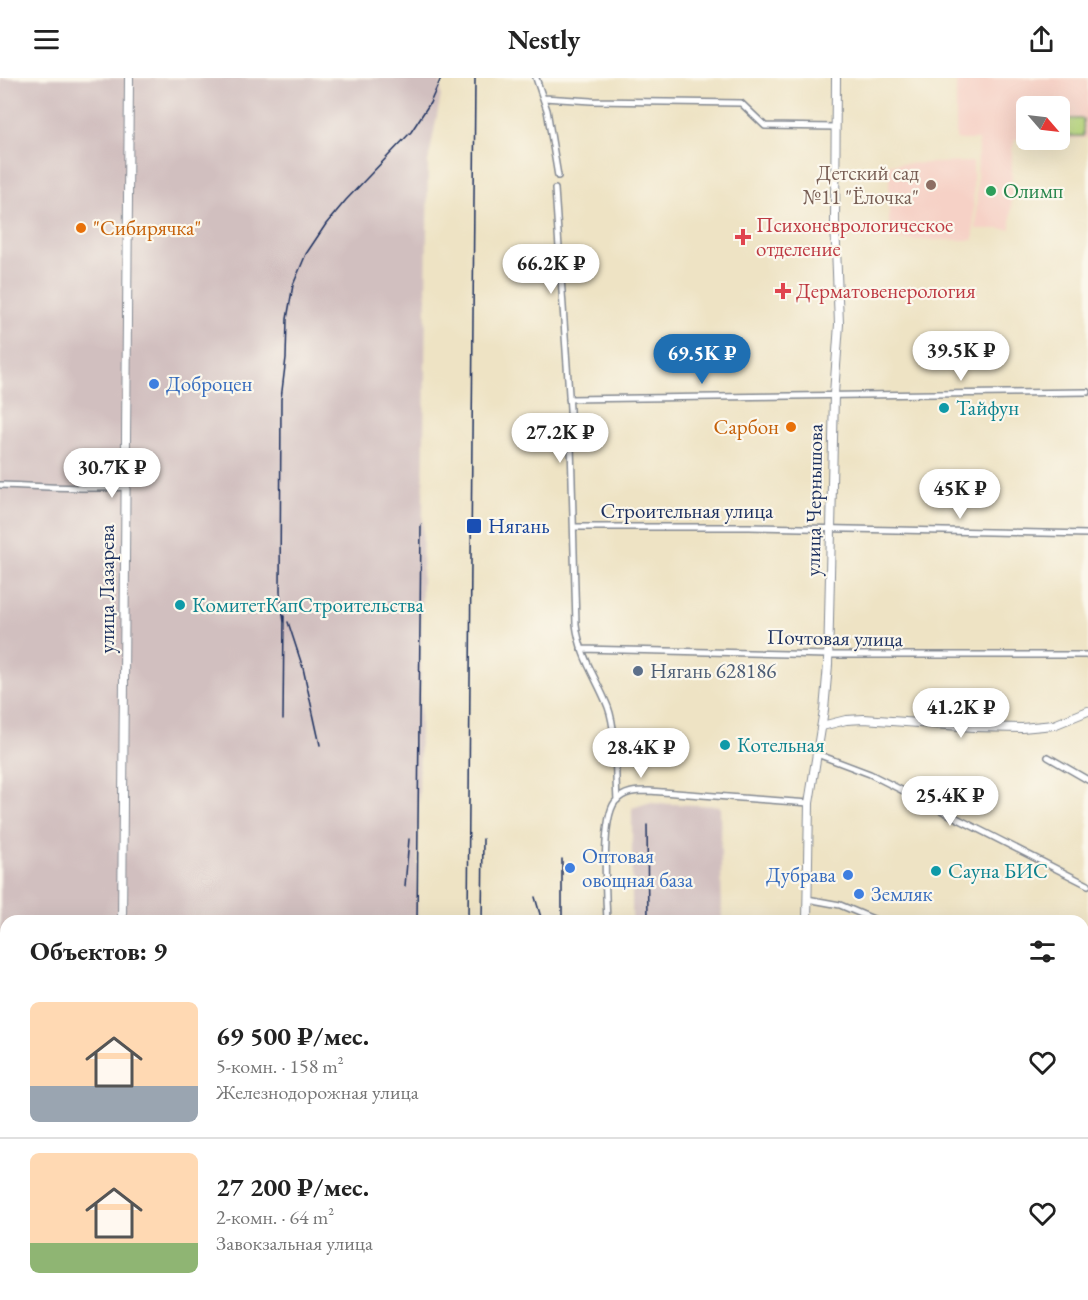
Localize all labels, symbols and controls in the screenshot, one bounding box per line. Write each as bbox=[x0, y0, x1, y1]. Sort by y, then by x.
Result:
text: Nestly bbox=[508, 22, 580, 57]
icon: menu bbox=[30, 23, 63, 56]
icon: share bbox=[1025, 23, 1058, 56]
north arrow bbox=[1016, 96, 1070, 150]
map controls bbox=[1016, 96, 1070, 150]
place label: Детский сад №11 "Ёлочка" bbox=[803, 159, 919, 210]
place label: Олимп bbox=[1003, 177, 1064, 204]
marker: Детский сад №11 "Ёлочка" bbox=[924, 178, 938, 192]
marker: Олимп bbox=[984, 184, 998, 198]
place label: Психоневрологическое отделение bbox=[756, 211, 953, 262]
place label: "Сибирячка" bbox=[93, 214, 201, 241]
marker: "Сибирячка" bbox=[74, 221, 88, 235]
marker: Психоневрологическое отделение bbox=[734, 228, 752, 246]
pin: 66.2K ₽ bbox=[496, 244, 606, 295]
text: 66.2K ₽ bbox=[517, 250, 585, 276]
place label: Дерматовенерология bbox=[796, 277, 976, 304]
marker: Дерматовенерология bbox=[774, 282, 792, 300]
pin: 39.5K ₽ bbox=[906, 331, 1016, 382]
pin: 69.5K ₽ bbox=[647, 334, 757, 385]
text: 39.5K ₽ bbox=[927, 337, 995, 363]
text: 69.5K ₽ bbox=[668, 340, 736, 366]
place label: Доброцен bbox=[166, 370, 252, 397]
marker: Доброцен bbox=[147, 377, 161, 391]
place label: Тайфун bbox=[956, 394, 1019, 421]
marker: Тайфун bbox=[937, 401, 951, 415]
pin: 27.2K ₽ bbox=[505, 413, 615, 464]
place label: Сарбон bbox=[714, 413, 779, 440]
text: 27.2K ₽ bbox=[526, 419, 594, 445]
marker: Сарбон bbox=[784, 420, 798, 434]
street label: улица Чернышова bbox=[799, 423, 828, 576]
pin: 30.7K ₽ bbox=[57, 448, 167, 499]
text: 30.7K ₽ bbox=[78, 454, 146, 480]
pin: 45K ₽ bbox=[918, 469, 1002, 520]
text: 45K ₽ bbox=[933, 475, 987, 501]
street label: Строительная улица bbox=[601, 497, 774, 524]
place label: Нягань bbox=[488, 512, 550, 539]
marker: Нягань bbox=[465, 517, 483, 535]
street label: улица Лазарева bbox=[93, 524, 120, 654]
place label: КомитетКапСтроительства bbox=[192, 591, 424, 618]
marker: КомитетКапСтроительства bbox=[173, 598, 187, 612]
street label: Почтовая улица bbox=[767, 623, 904, 652]
place label: Нягань 628186 bbox=[650, 657, 776, 684]
marker: Нягань 628186 bbox=[631, 664, 645, 678]
pin: 41.2K ₽ bbox=[906, 688, 1016, 739]
text: 41.2K ₽ bbox=[927, 694, 995, 720]
pin: 28.4K ₽ bbox=[586, 728, 696, 779]
place label: Котельная bbox=[737, 731, 825, 758]
text: 28.4K ₽ bbox=[607, 734, 675, 760]
marker: Котельная bbox=[718, 738, 732, 752]
pin: 25.4K ₽ bbox=[895, 776, 1005, 827]
text: 25.4K ₽ bbox=[916, 782, 984, 808]
place label: Оптовая овощная база bbox=[582, 842, 694, 893]
place label: Сауна БИС bbox=[948, 857, 1048, 884]
marker: Оптовая овощная база bbox=[563, 861, 577, 875]
place label: Дубрава bbox=[766, 861, 837, 888]
marker: Сауна БИС bbox=[929, 864, 943, 878]
marker: Дубрава bbox=[841, 868, 855, 882]
place label: Земляк bbox=[871, 880, 933, 907]
marker: Земляк bbox=[852, 887, 866, 901]
text: Объектов: 9 bbox=[30, 934, 167, 968]
icon: filters bbox=[1026, 935, 1059, 968]
text: 69 500 ₽/мес. bbox=[216, 1019, 369, 1053]
icon: home bbox=[78, 1026, 150, 1098]
icon: heart bbox=[1026, 1046, 1059, 1079]
text: 5-комн. · 158 m² bbox=[216, 1053, 344, 1079]
text: Железнодорожная улица bbox=[216, 1079, 419, 1105]
text: 27 200 ₽/мес. bbox=[216, 1170, 369, 1204]
icon: home bbox=[78, 1177, 150, 1249]
icon: heart bbox=[1026, 1197, 1059, 1230]
text: 2-комн. · 64 m² bbox=[216, 1204, 334, 1230]
text: Завокзальная улица bbox=[216, 1230, 373, 1256]

